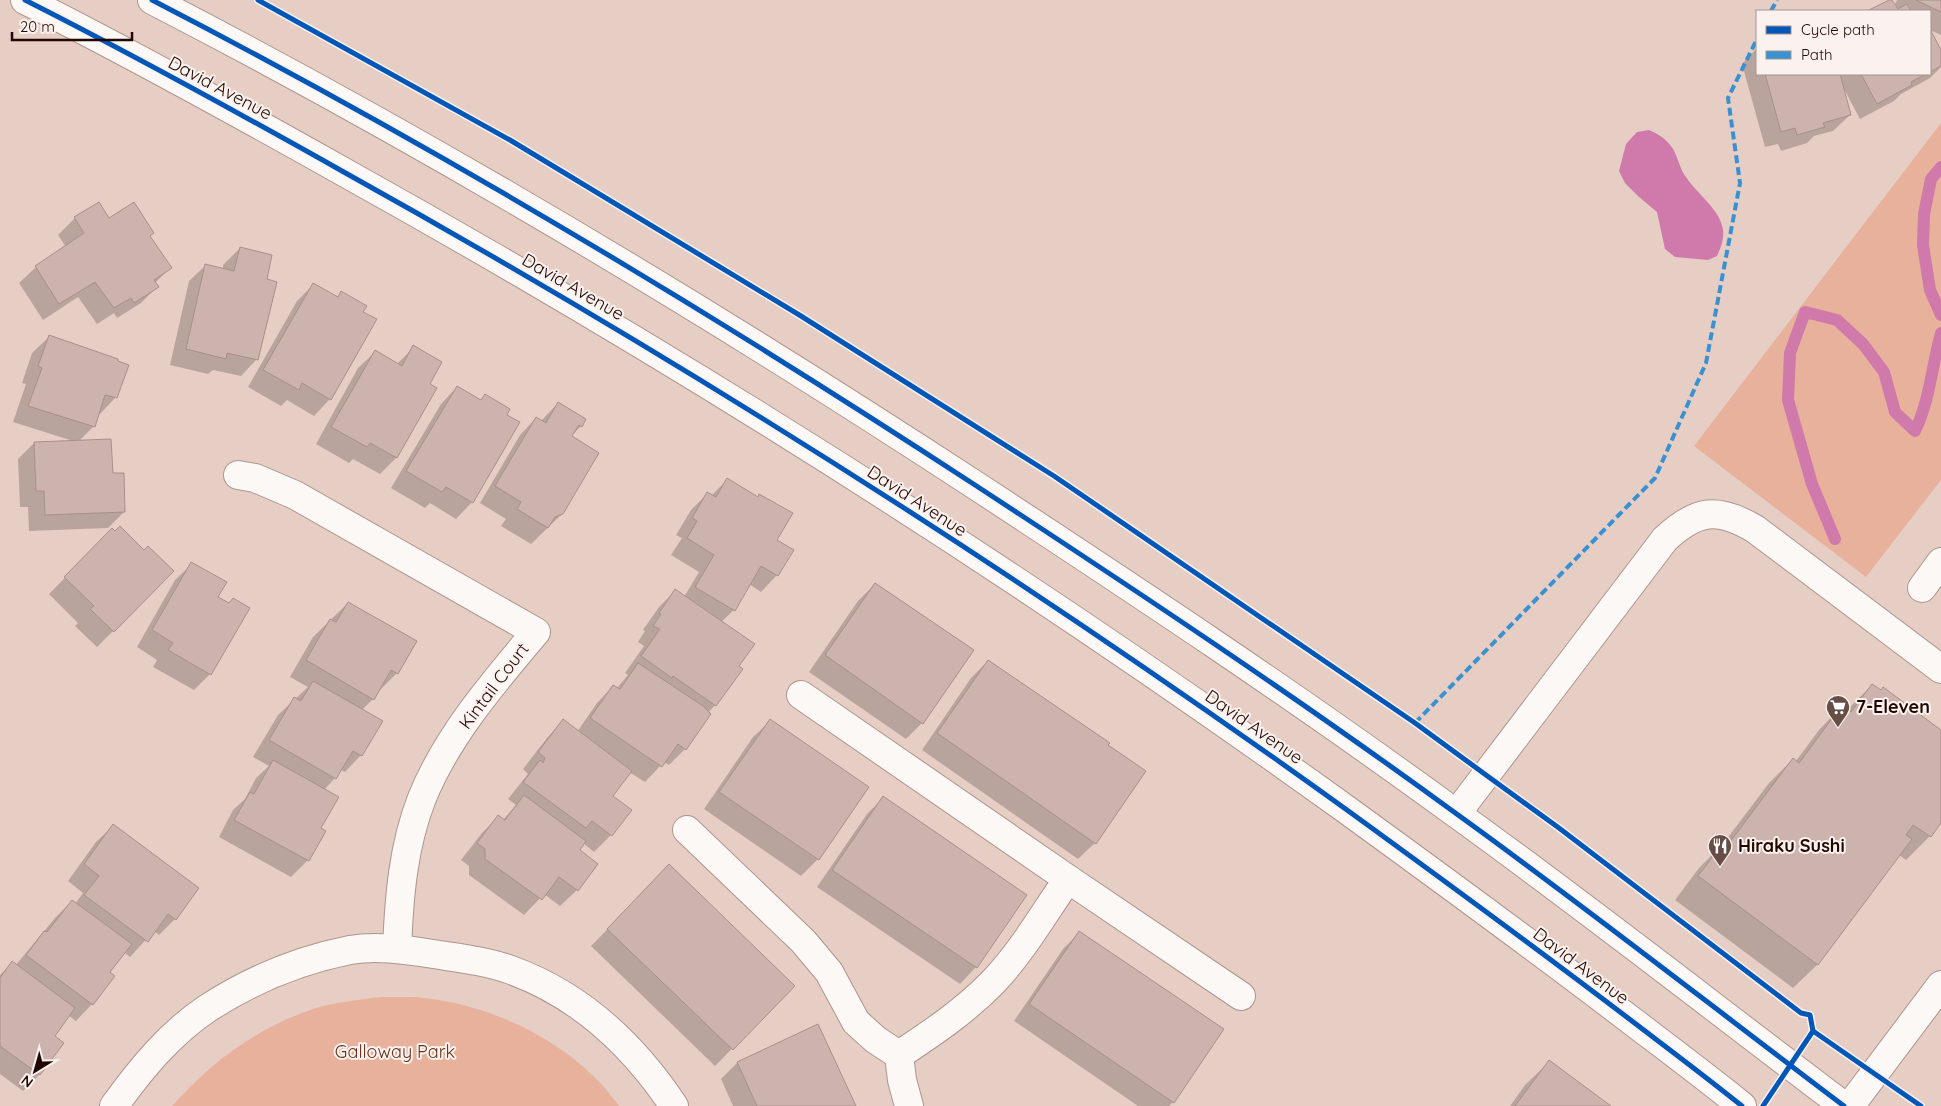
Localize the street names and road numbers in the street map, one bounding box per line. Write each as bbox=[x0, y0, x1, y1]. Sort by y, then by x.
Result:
street label: David Avenue bbox=[164, 51, 276, 125]
street label: David Avenue bbox=[518, 248, 629, 325]
street label: David Avenue bbox=[863, 460, 972, 541]
street label: Kintail Court bbox=[454, 638, 534, 733]
street label: David Avenue bbox=[1201, 684, 1308, 769]
street label: David Avenue bbox=[1529, 922, 1634, 1009]

